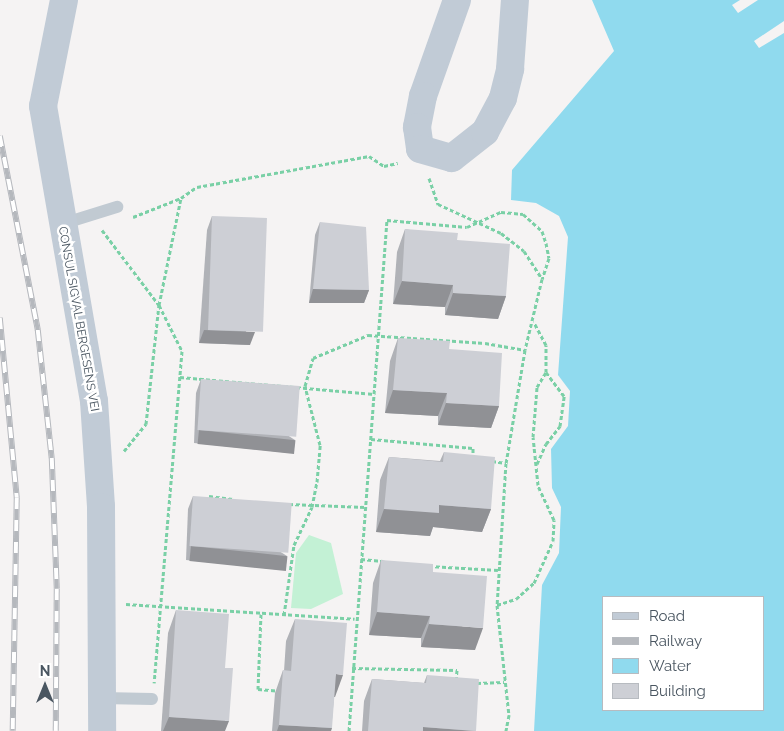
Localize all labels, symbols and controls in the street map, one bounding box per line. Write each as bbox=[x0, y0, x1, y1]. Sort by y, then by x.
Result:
street label: CONSUL SIGVAL BERGESENS VEI bbox=[55, 225, 101, 413]
legend bbox=[602, 596, 764, 711]
text: Road bbox=[649, 607, 685, 625]
text: Railway bbox=[649, 632, 702, 650]
text: Water bbox=[649, 657, 691, 675]
north arrow bbox=[20, 661, 70, 711]
text: N bbox=[40, 663, 50, 679]
text: Building bbox=[649, 682, 706, 700]

